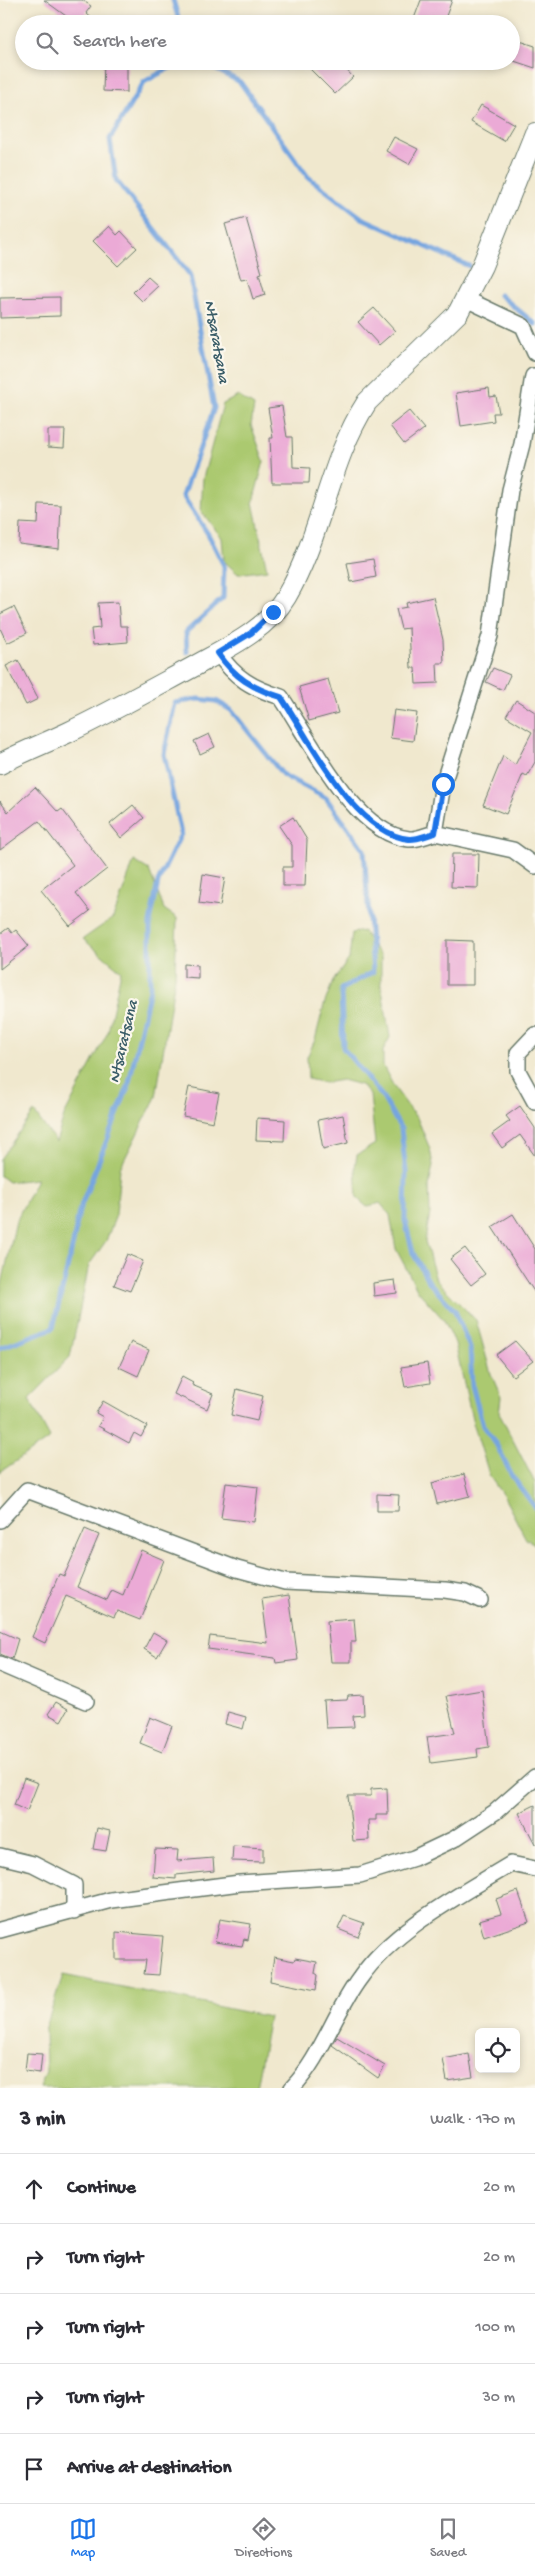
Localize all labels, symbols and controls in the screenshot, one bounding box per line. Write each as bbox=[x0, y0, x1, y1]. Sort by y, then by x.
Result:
search box bbox=[15, 15, 520, 70]
icon: search bbox=[33, 29, 61, 57]
text: Search here bbox=[73, 31, 167, 54]
water label: Ntsaratsana bbox=[198, 299, 232, 386]
route end bbox=[262, 601, 285, 624]
route start bbox=[432, 773, 455, 796]
water label: Ntsaratsana bbox=[106, 998, 144, 1085]
map controls bbox=[475, 2028, 520, 2073]
button: locate bbox=[475, 2028, 520, 2073]
text: 3 min bbox=[20, 2108, 65, 2133]
text: Walk · 170 m bbox=[430, 2111, 515, 2130]
icon: ahead bbox=[20, 2175, 48, 2203]
text: Continue bbox=[67, 2177, 136, 2200]
text: 20 m bbox=[483, 2179, 515, 2198]
icon: right bbox=[20, 2245, 48, 2273]
text: Turn right bbox=[67, 2247, 143, 2270]
text: 20 m bbox=[483, 2249, 515, 2268]
icon: right bbox=[20, 2315, 48, 2343]
text: Turn right bbox=[67, 2317, 143, 2340]
text: 100 m bbox=[475, 2319, 515, 2338]
icon: right bbox=[20, 2385, 48, 2413]
text: Turn right bbox=[67, 2387, 143, 2410]
text: 30 m bbox=[482, 2389, 515, 2408]
icon: arrive bbox=[20, 2455, 48, 2483]
text: Arrive at destination bbox=[67, 2457, 231, 2480]
tab: Map bbox=[69, 2515, 97, 2562]
tab: Directions bbox=[235, 2515, 292, 2562]
tab: Saved bbox=[430, 2515, 466, 2562]

